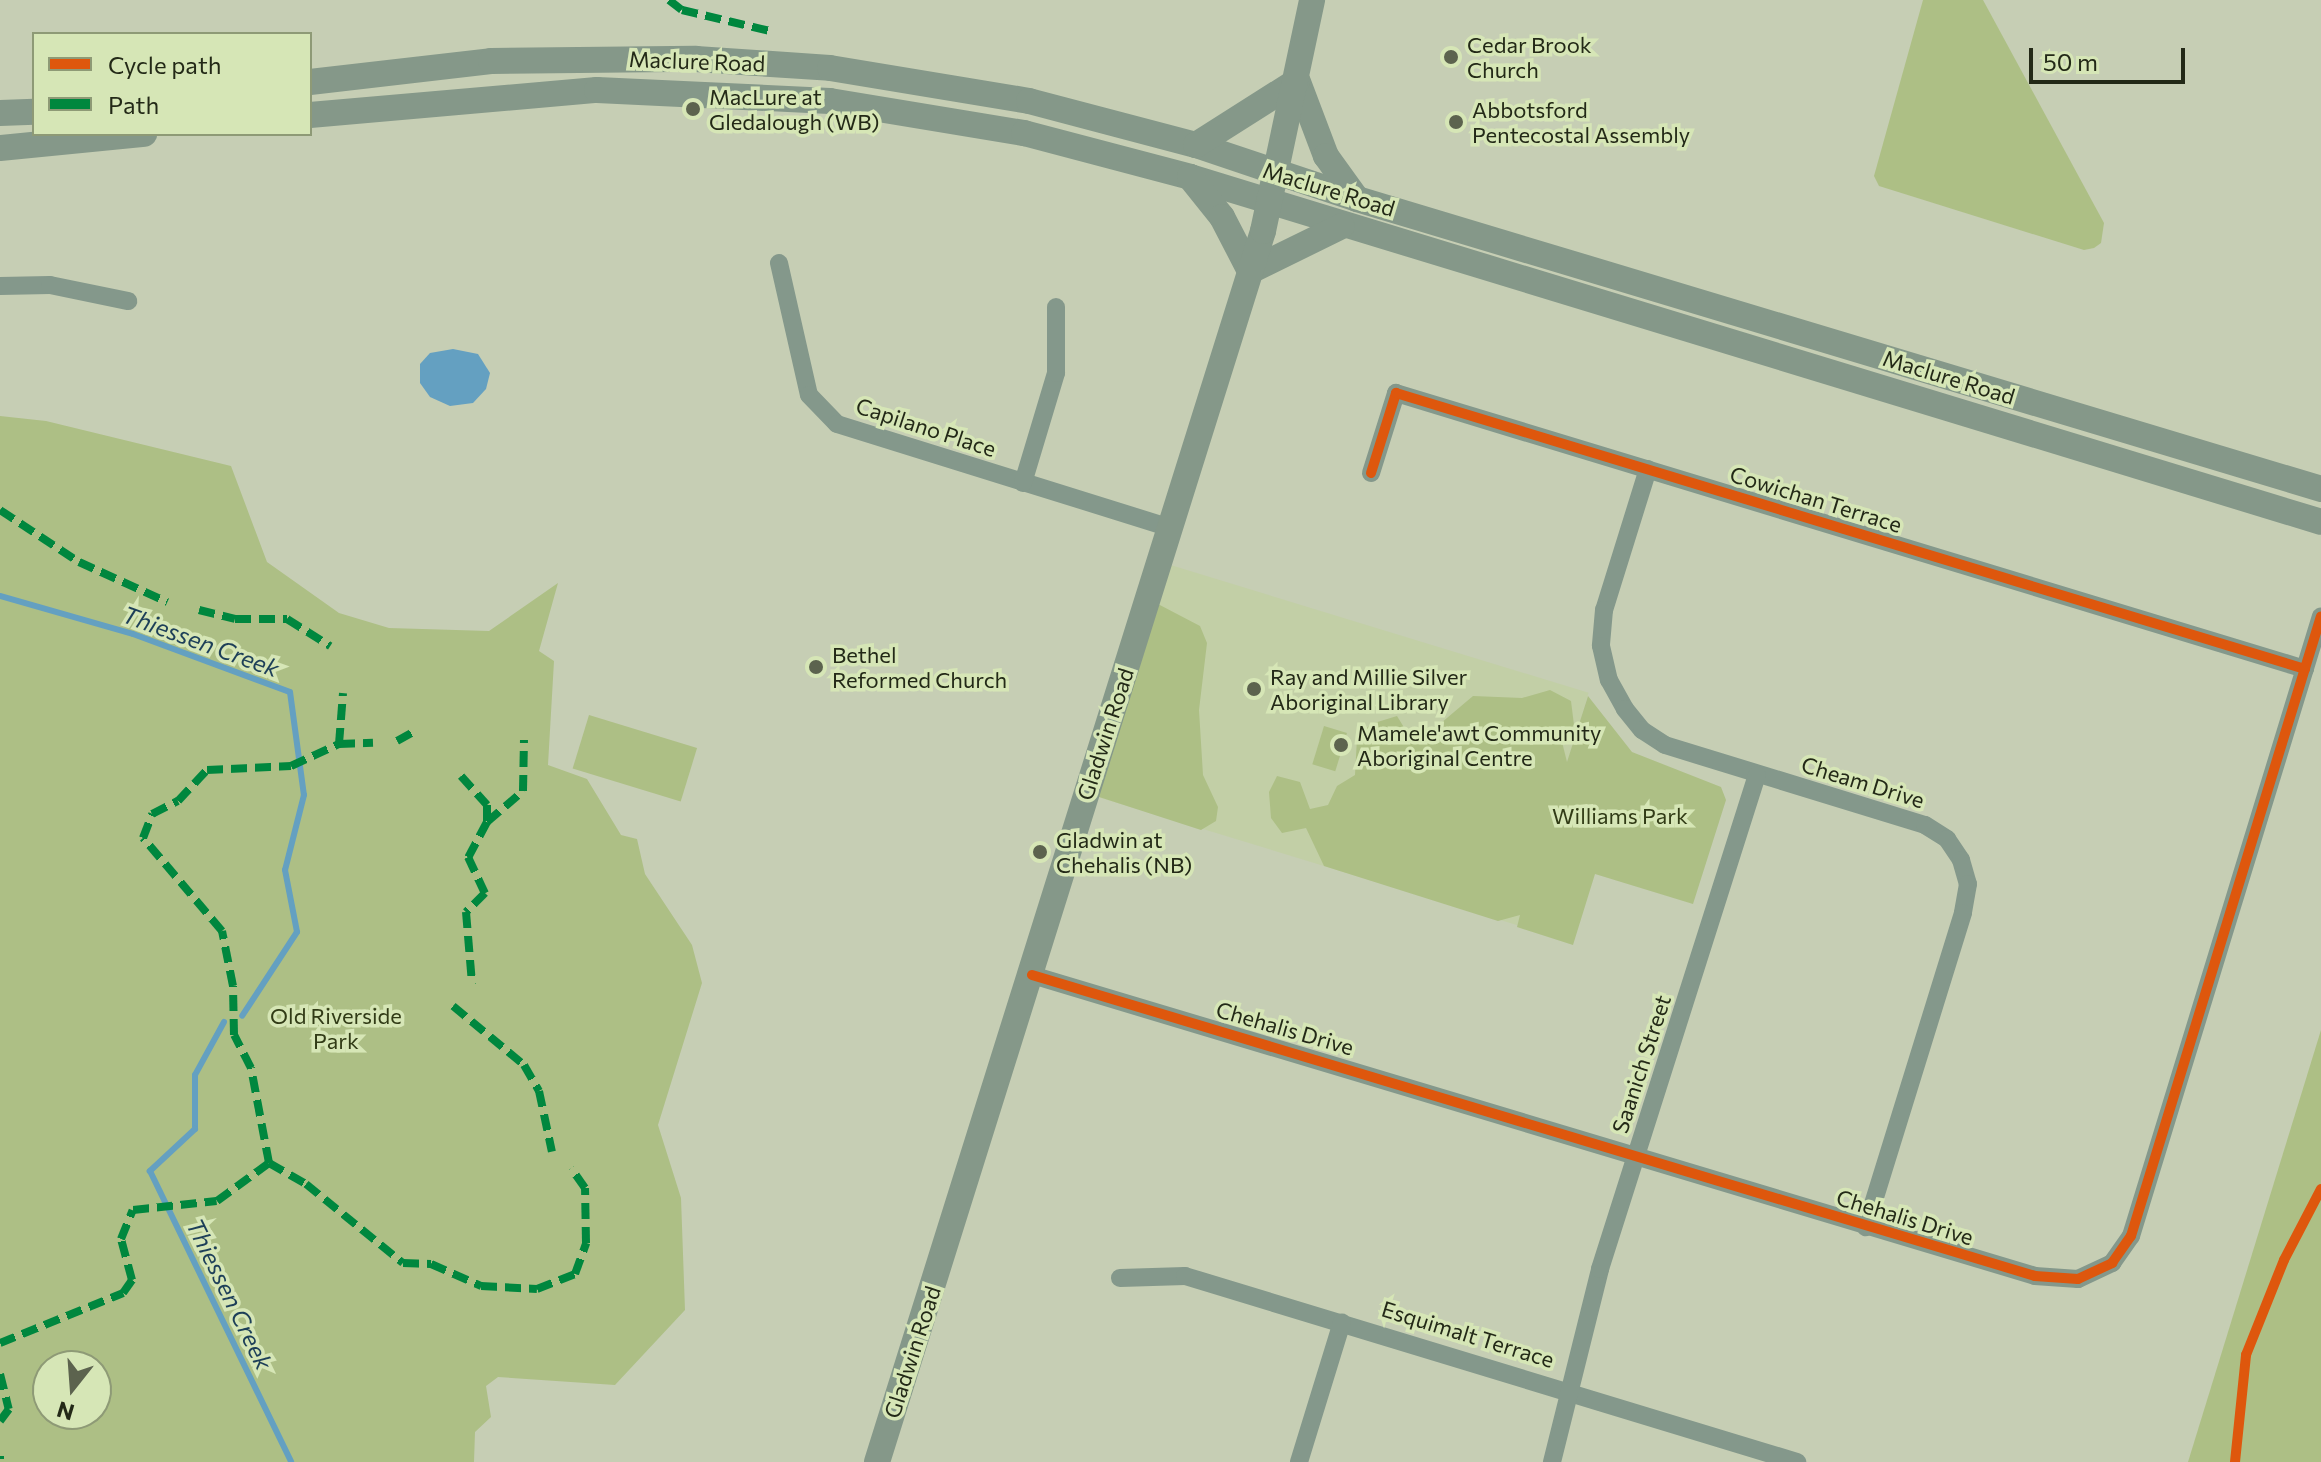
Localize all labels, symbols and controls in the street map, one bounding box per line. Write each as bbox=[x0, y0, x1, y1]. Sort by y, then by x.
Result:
place label: Cedar Brook Church bbox=[1467, 31, 1592, 82]
legend bbox=[32, 32, 312, 136]
scale bar bbox=[2033, 32, 2189, 82]
street label: Maclure Road bbox=[628, 45, 766, 77]
text: 50 m bbox=[2043, 47, 2098, 76]
marker: Cedar Brook Church bbox=[1442, 48, 1460, 66]
text: Cycle path bbox=[108, 50, 222, 79]
place label: MacLure at Gledalough (WB) bbox=[709, 83, 879, 134]
text: Path bbox=[108, 90, 159, 119]
place label: Abbotsford Pentecostal Assembly bbox=[1472, 96, 1690, 148]
marker: MacLure at Gledalough (WB) bbox=[684, 100, 702, 118]
marker: Abbotsford Pentecostal Assembly bbox=[1447, 113, 1465, 131]
street label: Maclure Road bbox=[1260, 156, 1398, 222]
street label: Maclure Road bbox=[1880, 344, 2018, 410]
street label: Capilano Place bbox=[853, 392, 999, 462]
street label: Cowichan Terrace bbox=[1727, 460, 1905, 538]
water label: Thiessen Creek bbox=[119, 599, 283, 683]
place label: Bethel Reformed Church bbox=[832, 641, 1007, 692]
marker: Bethel Reformed Church bbox=[807, 658, 825, 676]
place label: Ray and Millie Silver Aboriginal Library bbox=[1270, 663, 1467, 714]
street label: Gladwin Road bbox=[1071, 665, 1139, 803]
marker: Ray and Millie Silver Aboriginal Library bbox=[1245, 680, 1263, 698]
place label: Mamele'awt Community Aboriginal Centre bbox=[1357, 719, 1601, 770]
marker: Mamele'awt Community Aboriginal Centre bbox=[1332, 736, 1350, 754]
street label: Cheam Drive bbox=[1798, 751, 1928, 813]
park label: Williams Park bbox=[1552, 803, 1688, 829]
place label: Gladwin at Chehalis (NB) bbox=[1056, 826, 1192, 878]
marker: Gladwin at Chehalis (NB) bbox=[1031, 843, 1049, 861]
street label: Saanich Street bbox=[1606, 991, 1676, 1137]
street label: Chehalis Drive bbox=[1213, 996, 1357, 1060]
park label: Old Riverside Park bbox=[270, 1002, 402, 1054]
street label: Chehalis Drive bbox=[1833, 1184, 1977, 1250]
water label: Thiessen Creek bbox=[181, 1214, 279, 1374]
street label: Gladwin Road bbox=[878, 1283, 946, 1421]
street label: Esquimalt Terrace bbox=[1379, 1295, 1557, 1373]
north arrow bbox=[32, 1350, 112, 1430]
text: N bbox=[54, 1396, 77, 1427]

